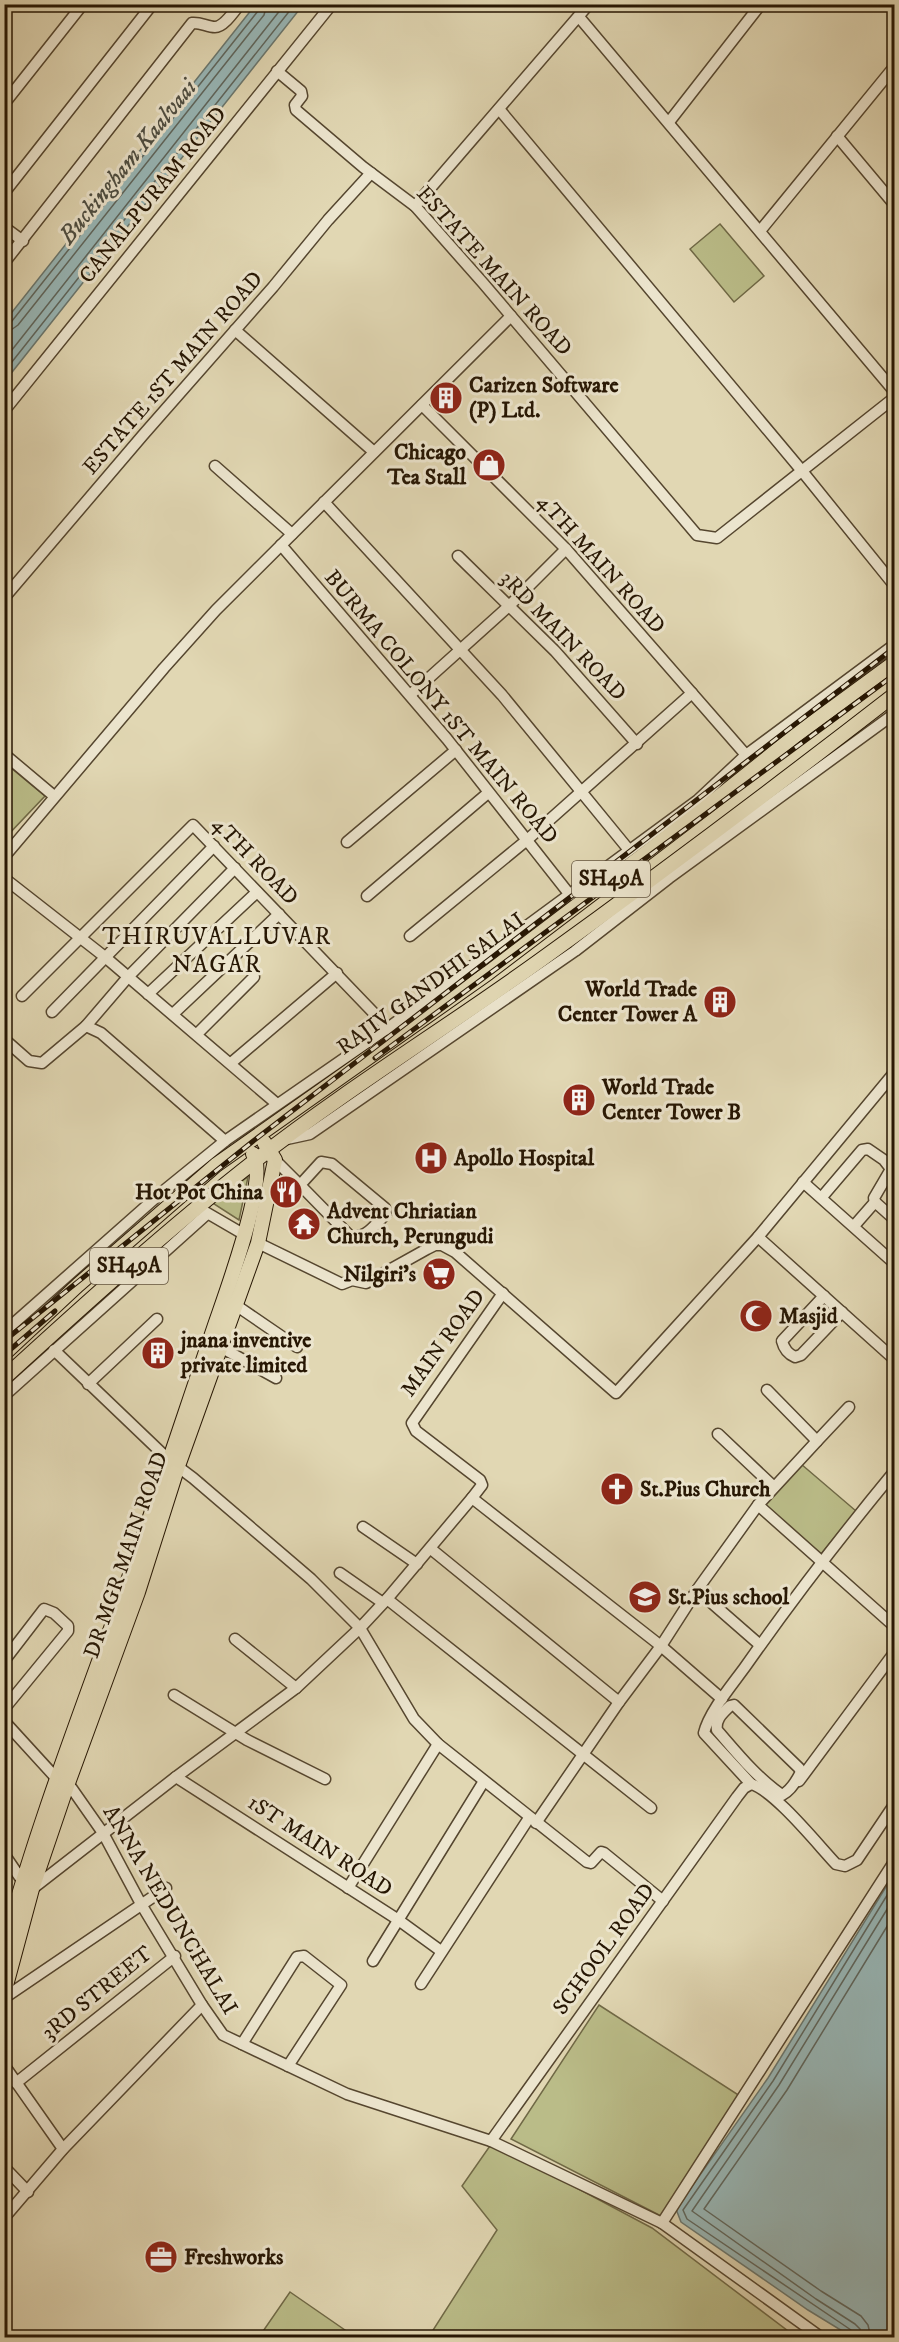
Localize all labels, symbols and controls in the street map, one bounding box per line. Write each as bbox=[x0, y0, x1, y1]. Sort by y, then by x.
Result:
water label: Buckingham Kaalvaai bbox=[52, 72, 205, 251]
street label: CANALPURAM ROAD bbox=[73, 101, 233, 289]
street label: ESTATE MAIN ROAD bbox=[410, 180, 578, 362]
street label: ESTATE 1ST MAIN ROAD bbox=[77, 266, 269, 480]
place label: Carizen Software (P) Ltd. bbox=[469, 372, 619, 424]
building icon: Carizen Software (P) Ltd. bbox=[428, 380, 464, 416]
place label: Chicago Tea Stall bbox=[386, 439, 466, 491]
shop icon: Chicago Tea Stall bbox=[471, 447, 507, 483]
street label: 4TH MAIN ROAD bbox=[531, 489, 671, 639]
street label: BURMA COLONY 1ST MAIN ROAD bbox=[318, 564, 564, 850]
street label: 3RD MAIN ROAD bbox=[494, 565, 632, 707]
street label: 4TH ROAD bbox=[206, 811, 304, 911]
road number: SH49A bbox=[572, 861, 650, 897]
street label: RAJIV GANDHI SALAI bbox=[332, 907, 530, 1061]
district label: THIRUVALLUVAR NAGAR bbox=[102, 922, 332, 980]
place label: World Trade Center Tower A bbox=[558, 976, 698, 1028]
building icon: World Trade Center Tower A bbox=[702, 984, 738, 1020]
place label: World Trade Center Tower B bbox=[601, 1074, 741, 1126]
building icon: World Trade Center Tower B bbox=[561, 1082, 597, 1118]
hospital icon: Apollo Hospital bbox=[413, 1140, 449, 1176]
place label: Apollo Hospital bbox=[453, 1145, 594, 1172]
restaurant icon: Hot Pot China bbox=[268, 1174, 304, 1210]
place label: Hot Pot China bbox=[135, 1179, 264, 1206]
place label: Advent Chriatian Church, Perungudi bbox=[326, 1198, 494, 1250]
temple icon: Advent Chriatian Church, Perungudi bbox=[286, 1206, 322, 1242]
road number: SH49A bbox=[90, 1248, 168, 1284]
supermarket icon: Nilgiri's bbox=[421, 1256, 457, 1292]
place label: Nilgiri's bbox=[343, 1261, 417, 1288]
street label: MAIN ROAD bbox=[395, 1284, 491, 1402]
mosque icon: Masjid bbox=[738, 1298, 774, 1334]
place label: Masjid bbox=[779, 1303, 839, 1331]
place label: jnana inventive private limited bbox=[177, 1327, 311, 1379]
building icon: jnana inventive private limited bbox=[140, 1335, 176, 1371]
street label: DR MGR MAIN ROAD bbox=[78, 1448, 174, 1662]
church icon: St.Pius Church bbox=[599, 1471, 635, 1507]
place label: St.Pius Church bbox=[640, 1476, 771, 1503]
school or university icon: St.Pius school bbox=[627, 1579, 663, 1615]
place label: St.Pius school bbox=[668, 1584, 789, 1611]
street label: 1ST MAIN ROAD bbox=[243, 1789, 397, 1903]
street label: ANNA NEDUNCHALAI bbox=[97, 1800, 243, 2020]
street label: SCHOOL ROAD bbox=[547, 1878, 661, 2020]
street label: 3RD STREET bbox=[36, 1940, 158, 2046]
office icon: Freshworks bbox=[143, 2239, 179, 2275]
place label: Freshworks bbox=[184, 2244, 284, 2271]

